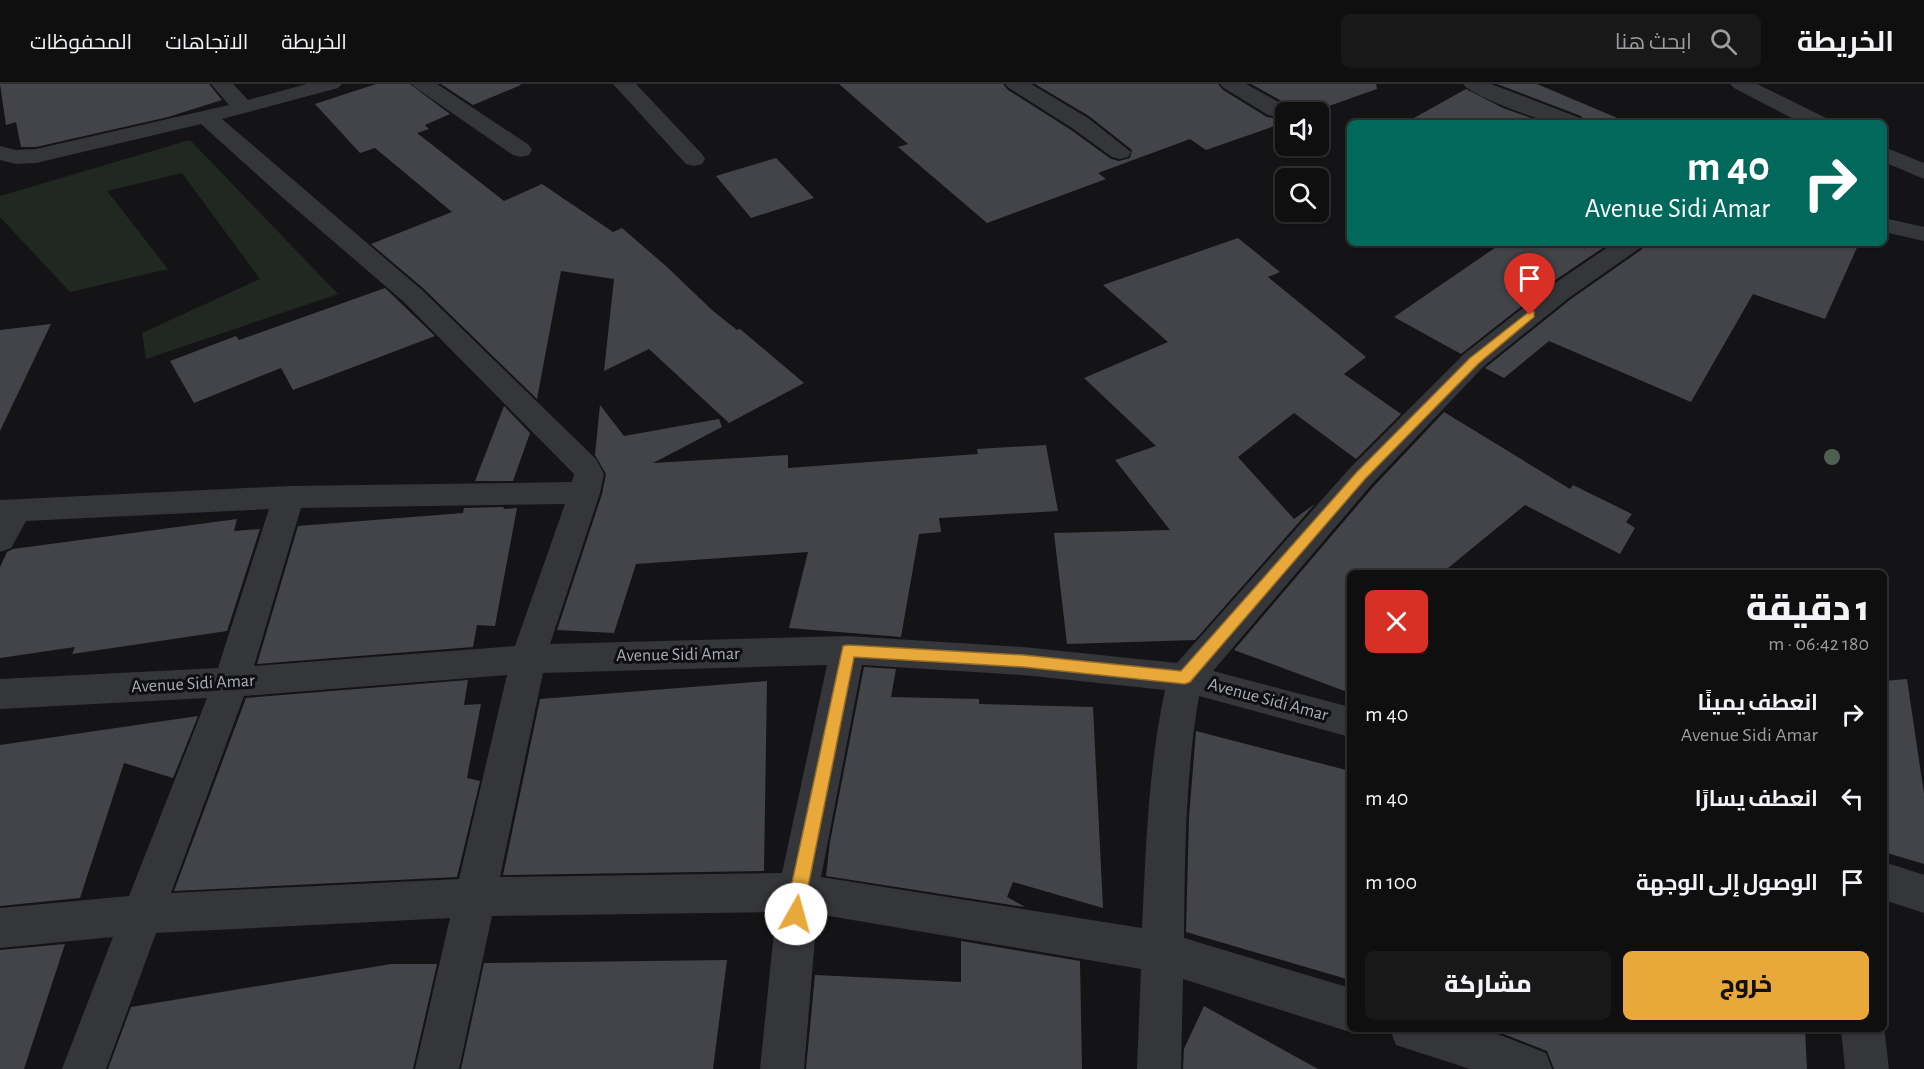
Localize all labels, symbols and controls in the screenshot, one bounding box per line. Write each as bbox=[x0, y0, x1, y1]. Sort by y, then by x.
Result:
search box bbox=[1341, 14, 1761, 68]
icon: search bbox=[1707, 25, 1740, 58]
text: الخريطة bbox=[1797, 29, 1894, 57]
text: ابحث هنا bbox=[1615, 31, 1692, 53]
text: المحفوظات bbox=[30, 32, 132, 53]
text: الاتجاهات bbox=[165, 32, 248, 53]
text: الخريطة bbox=[281, 32, 347, 53]
map controls bbox=[1275, 102, 1329, 222]
button: sound bbox=[1275, 102, 1329, 156]
icon: right bbox=[1791, 144, 1869, 222]
text: 40 m bbox=[1687, 146, 1770, 188]
button: search bbox=[1275, 168, 1329, 222]
text: Avenue Sidi Amar bbox=[1585, 195, 1770, 222]
pin bbox=[1504, 253, 1555, 315]
icon: arrive bbox=[1513, 262, 1546, 295]
button: close bbox=[1365, 590, 1428, 653]
text: 1 دقيقة bbox=[1746, 591, 1869, 627]
text: 180 m · 06:42 bbox=[1768, 634, 1869, 654]
street label: Avenue Sidi Amar bbox=[616, 645, 740, 665]
street label: Avenue Sidi Amar bbox=[131, 672, 255, 696]
street label: Avenue Sidi Amar bbox=[1206, 675, 1330, 725]
text: انعطف يمينًا bbox=[1697, 692, 1818, 714]
icon: right bbox=[1836, 698, 1869, 731]
text: 40 m bbox=[1365, 703, 1408, 725]
text: Avenue Sidi Amar bbox=[1681, 725, 1818, 745]
icon: left bbox=[1836, 782, 1869, 815]
text: 40 m bbox=[1365, 787, 1408, 809]
text: انعطف يسارًا bbox=[1695, 788, 1818, 810]
icon: arrive bbox=[1836, 866, 1869, 899]
text: 100 m bbox=[1365, 871, 1417, 893]
text: الوصول إلى الوجهة bbox=[1636, 872, 1818, 894]
position arrow bbox=[764, 882, 828, 946]
button: مشاركة bbox=[1365, 951, 1611, 1020]
button: خروج bbox=[1623, 951, 1869, 1020]

